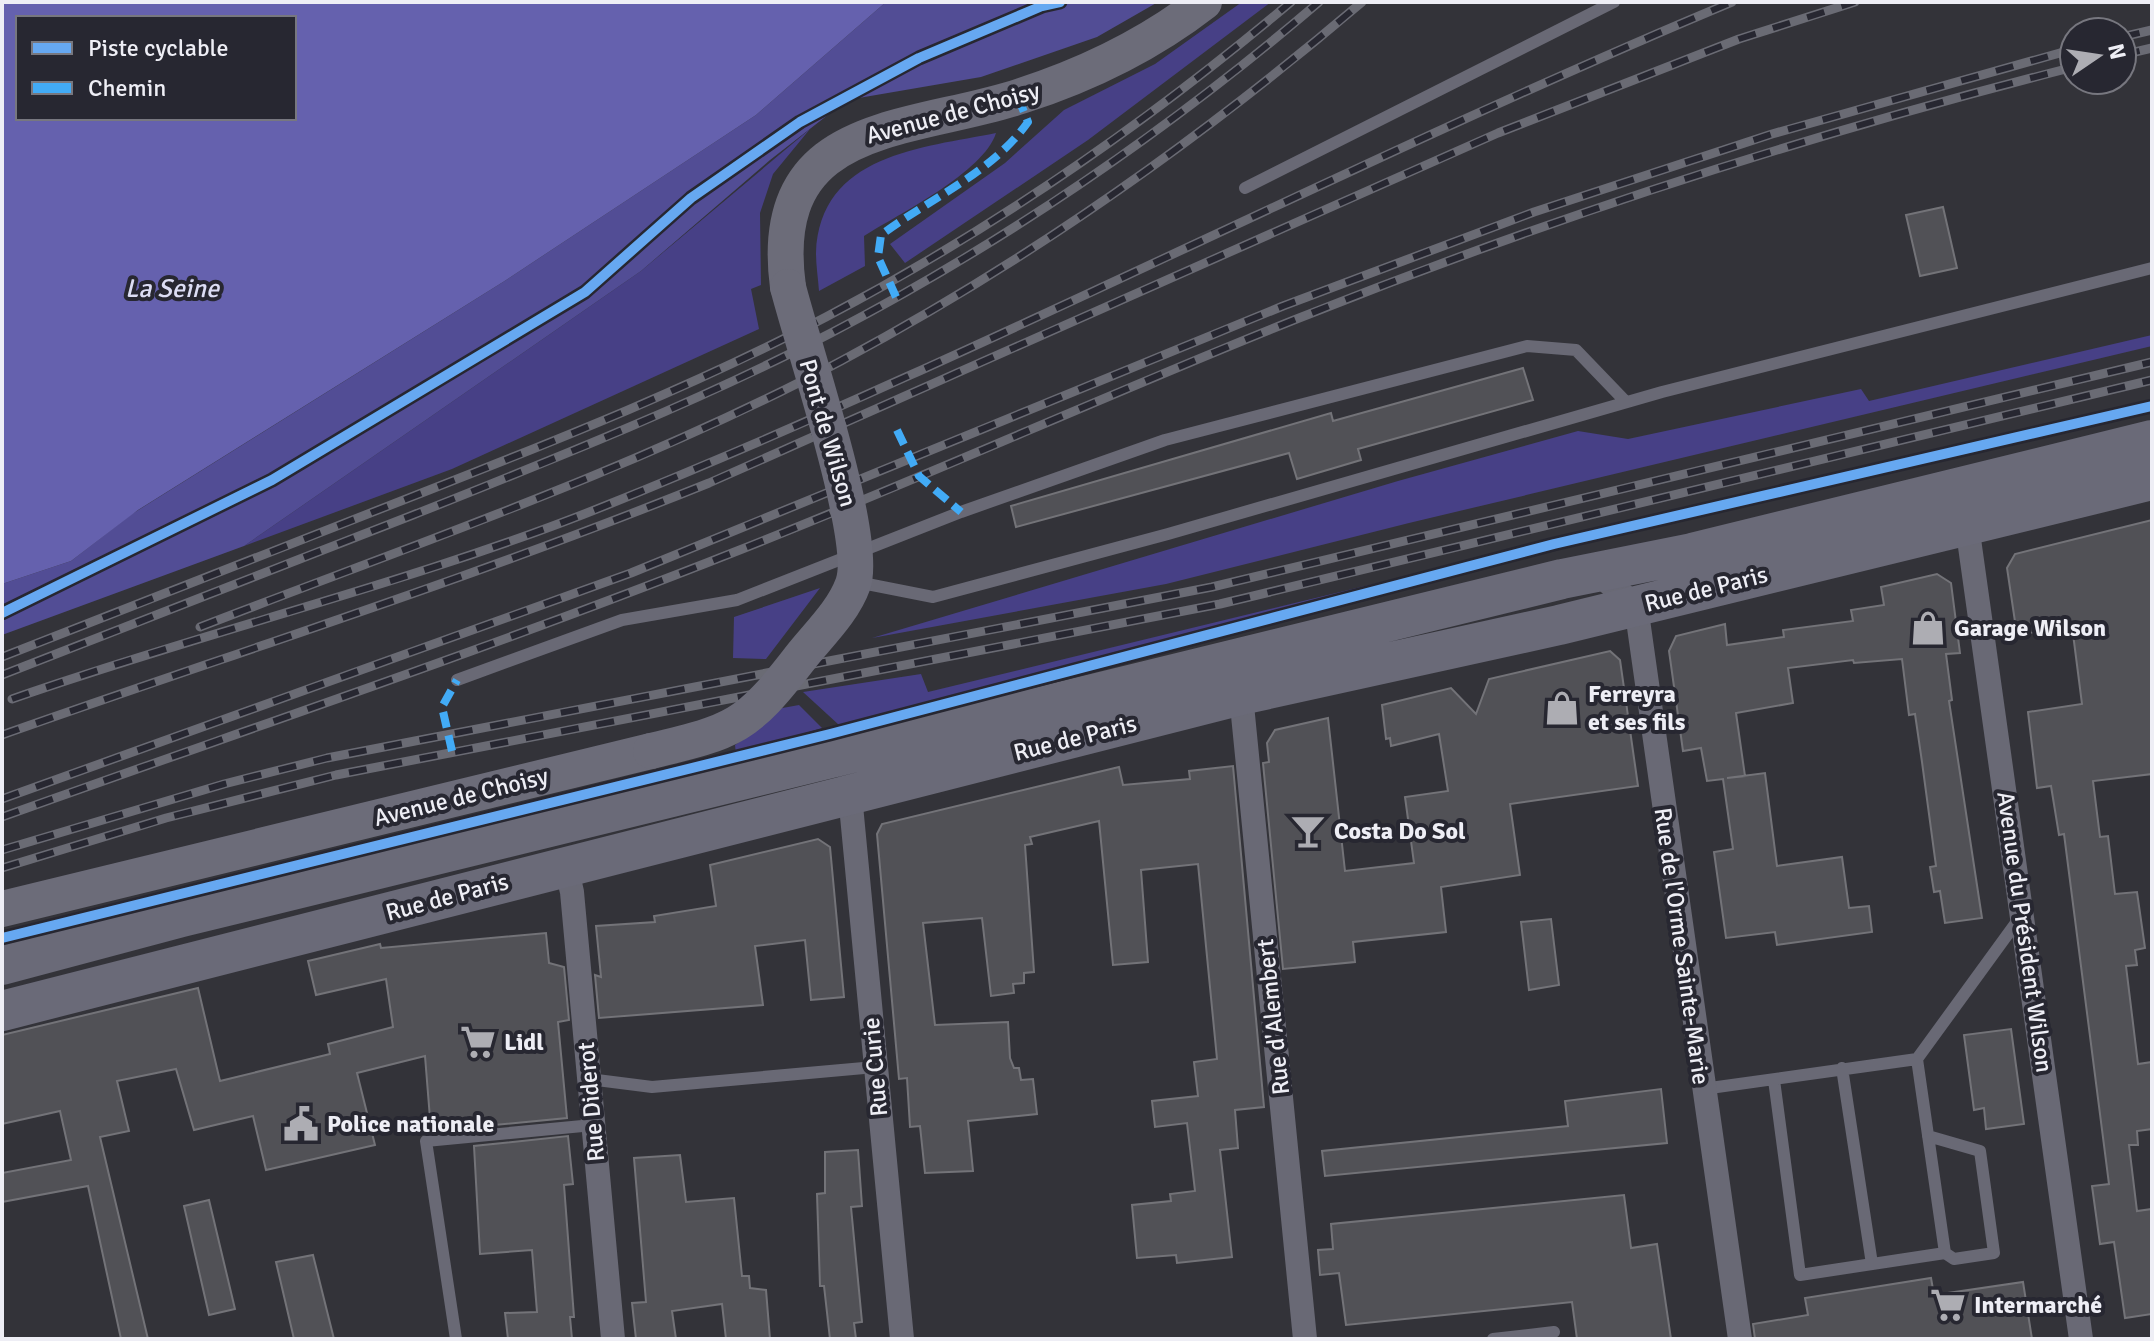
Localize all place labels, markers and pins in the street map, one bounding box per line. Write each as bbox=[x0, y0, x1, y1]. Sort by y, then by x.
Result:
shop icon: Garage Wilson bbox=[1909, 609, 1947, 647]
place label: Garage Wilson bbox=[1954, 613, 2106, 643]
place label: Ferreyra et ses fils bbox=[1588, 679, 1686, 737]
shop icon: Ferreyra et ses fils bbox=[1543, 689, 1581, 727]
bar icon: Costa Do Sol bbox=[1289, 812, 1327, 850]
place label: Costa Do Sol bbox=[1334, 816, 1466, 846]
supermarket icon: Lidl bbox=[459, 1023, 497, 1061]
place label: Lidl bbox=[504, 1027, 544, 1057]
public building icon: Police nationale bbox=[282, 1105, 320, 1143]
place label: Police nationale bbox=[327, 1109, 495, 1139]
supermarket icon: Intermarché bbox=[1929, 1286, 1967, 1324]
place label: Intermarché bbox=[1974, 1290, 2102, 1320]

